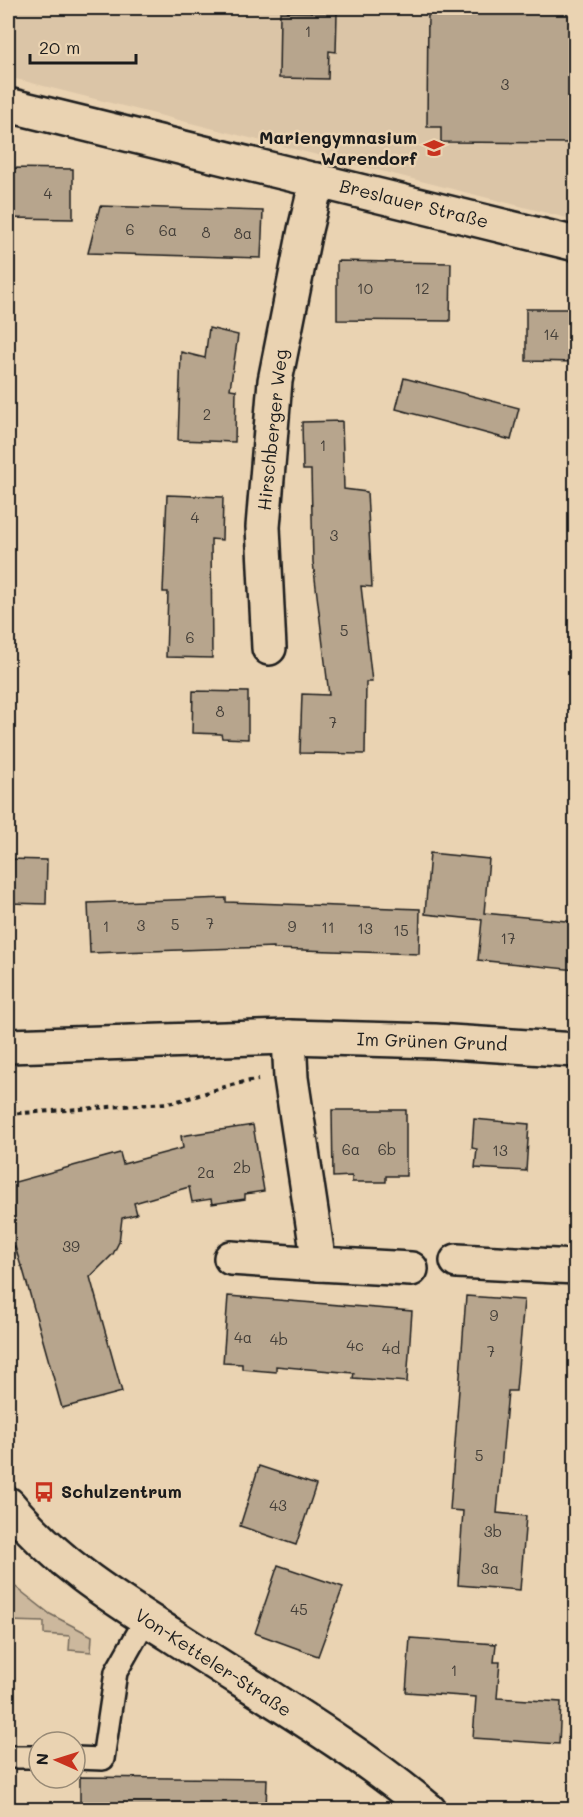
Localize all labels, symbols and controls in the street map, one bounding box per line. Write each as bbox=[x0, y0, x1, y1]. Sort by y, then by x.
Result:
house number: 1 bbox=[305, 21, 311, 41]
scale bar bbox=[30, 27, 136, 65]
text: 20 m bbox=[39, 35, 80, 59]
house number: 3 bbox=[501, 74, 510, 94]
place label: Mariengymnasium Warendorf bbox=[259, 125, 417, 170]
school or university icon: Mariengymnasium Warendorf bbox=[422, 136, 446, 160]
street label: Breslauer Straße bbox=[337, 173, 491, 233]
house number: 4 bbox=[44, 183, 53, 203]
house number: 6 bbox=[125, 219, 135, 239]
house number: 6a bbox=[159, 220, 177, 240]
house number: 8 bbox=[201, 222, 211, 242]
house number: 8a bbox=[234, 223, 252, 243]
house number: 10 bbox=[357, 278, 373, 298]
house number: 12 bbox=[414, 278, 430, 298]
house number: 14 bbox=[543, 324, 559, 344]
street label: Hirschberger Weg bbox=[252, 348, 292, 512]
house number: 2 bbox=[203, 404, 211, 424]
house number: 1 bbox=[320, 435, 326, 455]
house number: 4 bbox=[191, 507, 200, 527]
house number: 3 bbox=[330, 525, 339, 545]
house number: 5 bbox=[340, 620, 348, 640]
house number: 6 bbox=[185, 627, 195, 647]
house number: 8 bbox=[215, 701, 225, 721]
house number: 7 bbox=[329, 712, 337, 732]
house number: 7 bbox=[206, 913, 214, 933]
house number: 5 bbox=[171, 914, 179, 934]
house number: 3 bbox=[137, 915, 146, 935]
house number: 1 bbox=[103, 916, 109, 936]
house number: 9 bbox=[288, 916, 297, 936]
house number: 11 bbox=[321, 917, 335, 937]
house number: 13 bbox=[357, 918, 373, 938]
house number: 15 bbox=[393, 920, 409, 940]
house number: 17 bbox=[500, 928, 516, 948]
street label: Im Grünen Grund bbox=[356, 1026, 508, 1056]
house number: 6a bbox=[342, 1139, 360, 1159]
house number: 6b bbox=[378, 1139, 396, 1159]
house number: 13 bbox=[492, 1140, 508, 1160]
house number: 2b bbox=[233, 1157, 251, 1177]
house number: 2a bbox=[197, 1162, 215, 1182]
house number: 39 bbox=[62, 1236, 80, 1256]
house number: 9 bbox=[490, 1305, 499, 1325]
house number: 4a bbox=[234, 1327, 252, 1347]
house number: 4b bbox=[270, 1329, 288, 1349]
house number: 4c bbox=[346, 1335, 364, 1355]
house number: 4d bbox=[382, 1338, 400, 1358]
house number: 7 bbox=[487, 1341, 495, 1361]
house number: 5 bbox=[475, 1445, 483, 1465]
place label: Schulzentrum bbox=[61, 1479, 182, 1503]
bus stop icon: Schulzentrum bbox=[32, 1480, 56, 1504]
house number: 43 bbox=[269, 1495, 287, 1515]
house number: 3b bbox=[484, 1521, 502, 1541]
house number: 3a bbox=[481, 1558, 499, 1578]
house number: 45 bbox=[290, 1599, 308, 1619]
street label: Von-Ketteler-Straße bbox=[131, 1603, 296, 1722]
house number: 1 bbox=[451, 1660, 457, 1680]
north arrow bbox=[27, 1730, 87, 1790]
text: N bbox=[31, 1753, 52, 1766]

